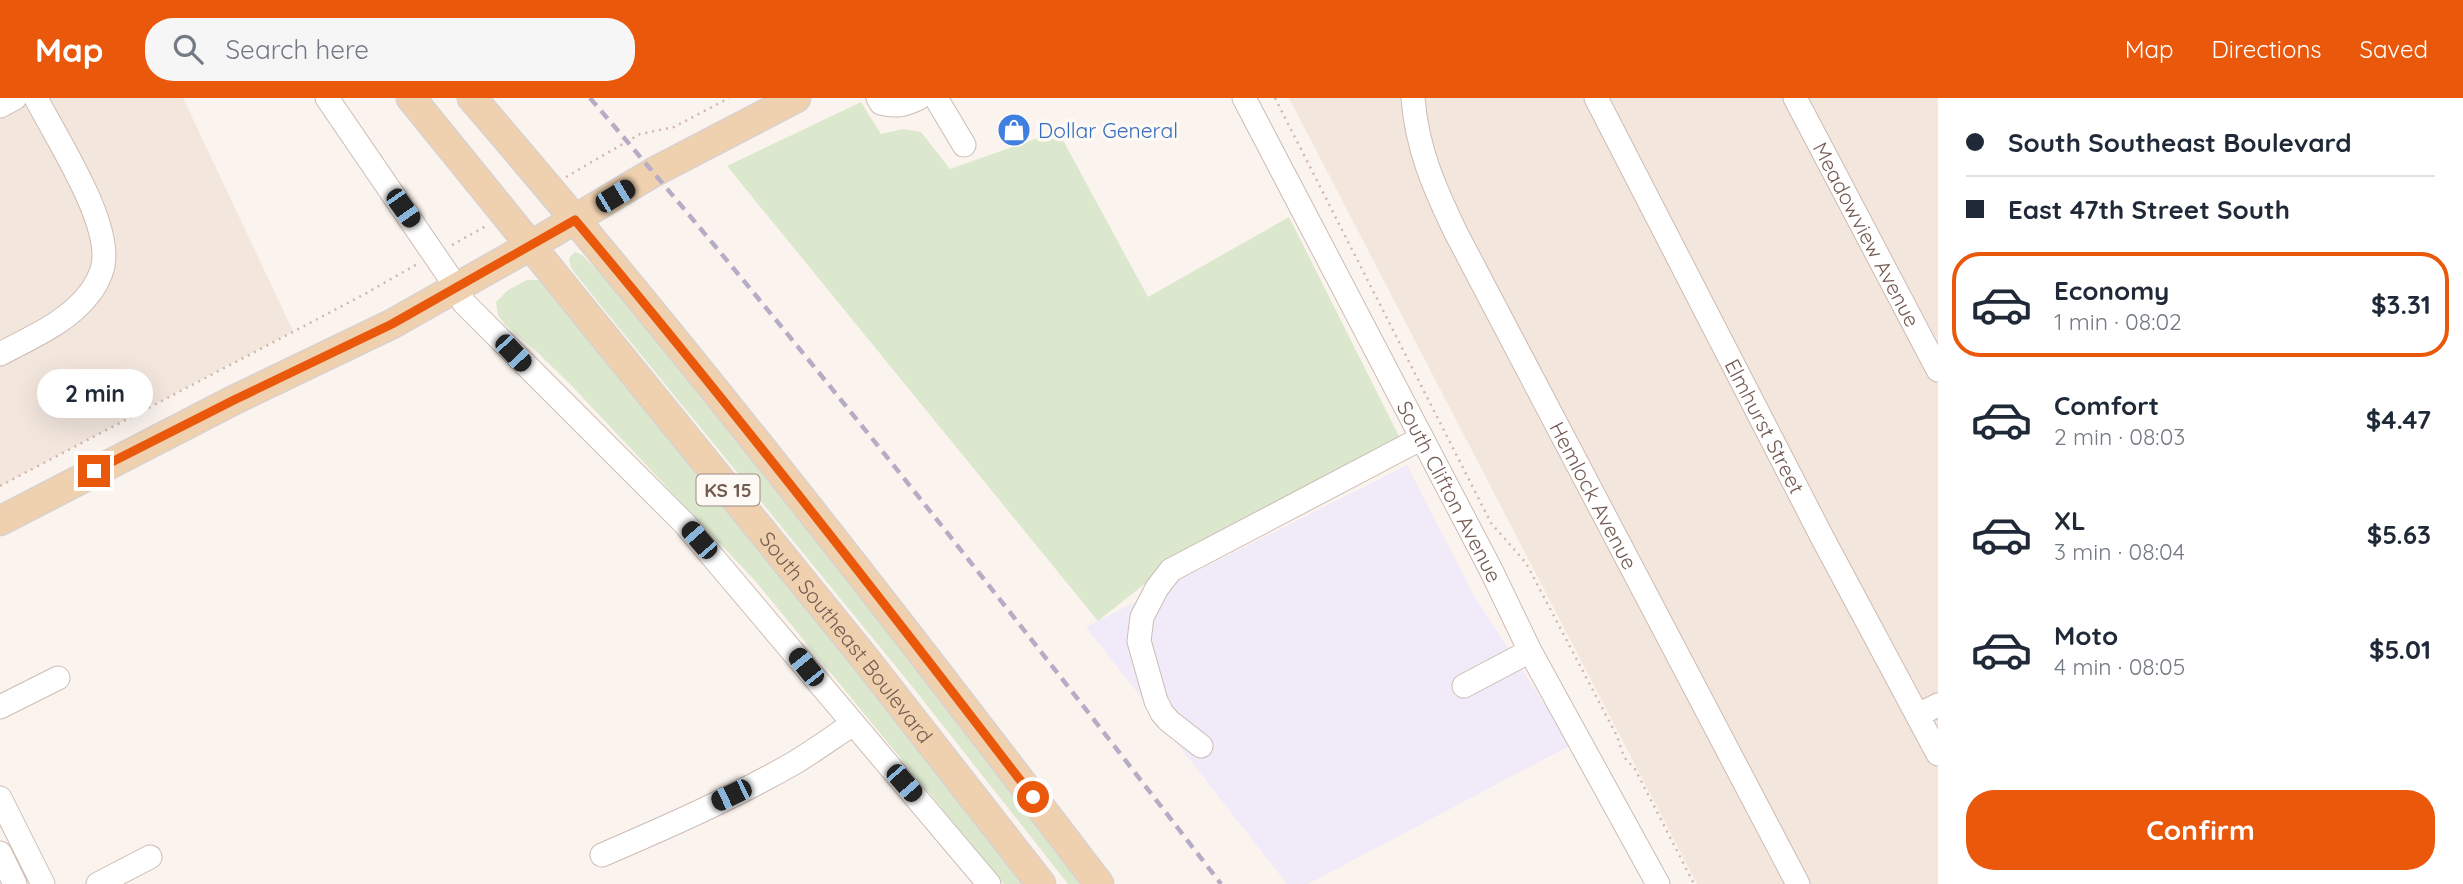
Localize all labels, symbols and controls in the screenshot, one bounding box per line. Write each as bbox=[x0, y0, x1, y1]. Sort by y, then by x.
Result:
search box bbox=[145, 18, 635, 81]
text: Map bbox=[35, 29, 103, 70]
icon: search bbox=[169, 30, 207, 68]
text: Search here bbox=[225, 33, 369, 66]
text: Map bbox=[2125, 34, 2174, 64]
text: Directions bbox=[2212, 34, 2322, 64]
text: Saved bbox=[2360, 34, 2428, 64]
shop icon: Dollar General bbox=[995, 111, 1033, 149]
place label: Dollar General bbox=[1038, 117, 1178, 143]
text: South Southeast Boulevard bbox=[2008, 126, 2352, 159]
street label: Meadowview Avenue bbox=[1807, 138, 1926, 331]
car bbox=[592, 176, 639, 216]
car bbox=[383, 185, 424, 231]
text: East 47th Street South bbox=[2008, 193, 2290, 226]
icon: car bbox=[1970, 273, 2033, 336]
text: Economy bbox=[2054, 274, 2169, 307]
text: $3.31 bbox=[2371, 288, 2431, 321]
text: 1 min · 08:02 bbox=[2054, 307, 2182, 336]
car bbox=[491, 330, 536, 376]
street label: Elmhurst Street bbox=[1719, 354, 1810, 498]
callout: 2 min bbox=[36, 370, 152, 418]
text: 2 min bbox=[65, 379, 125, 408]
icon: car bbox=[1970, 388, 2033, 451]
text: Comfort bbox=[2054, 389, 2159, 422]
street label: South Clifton Avenue bbox=[1392, 396, 1508, 586]
text: $4.47 bbox=[2366, 403, 2431, 436]
street label: Hemlock Avenue bbox=[1544, 417, 1643, 574]
text: 2 min · 08:03 bbox=[2054, 422, 2185, 451]
route end bbox=[78, 455, 110, 487]
road number: KS 15 bbox=[696, 474, 760, 506]
icon: car bbox=[1970, 503, 2033, 566]
text: XL bbox=[2054, 504, 2086, 537]
car bbox=[678, 517, 721, 563]
text: $5.63 bbox=[2367, 518, 2431, 551]
street label: South Southeast Boulevard bbox=[754, 526, 939, 748]
text: 3 min · 08:04 bbox=[2054, 537, 2185, 566]
icon: car bbox=[1970, 618, 2033, 681]
text: Moto bbox=[2054, 619, 2118, 652]
text: $5.01 bbox=[2369, 633, 2431, 666]
car bbox=[785, 644, 828, 690]
text: 4 min · 08:05 bbox=[2054, 652, 2185, 681]
car bbox=[883, 760, 926, 806]
car bbox=[708, 776, 755, 814]
route start bbox=[1017, 781, 1049, 813]
button: Confirm bbox=[1966, 790, 2435, 870]

